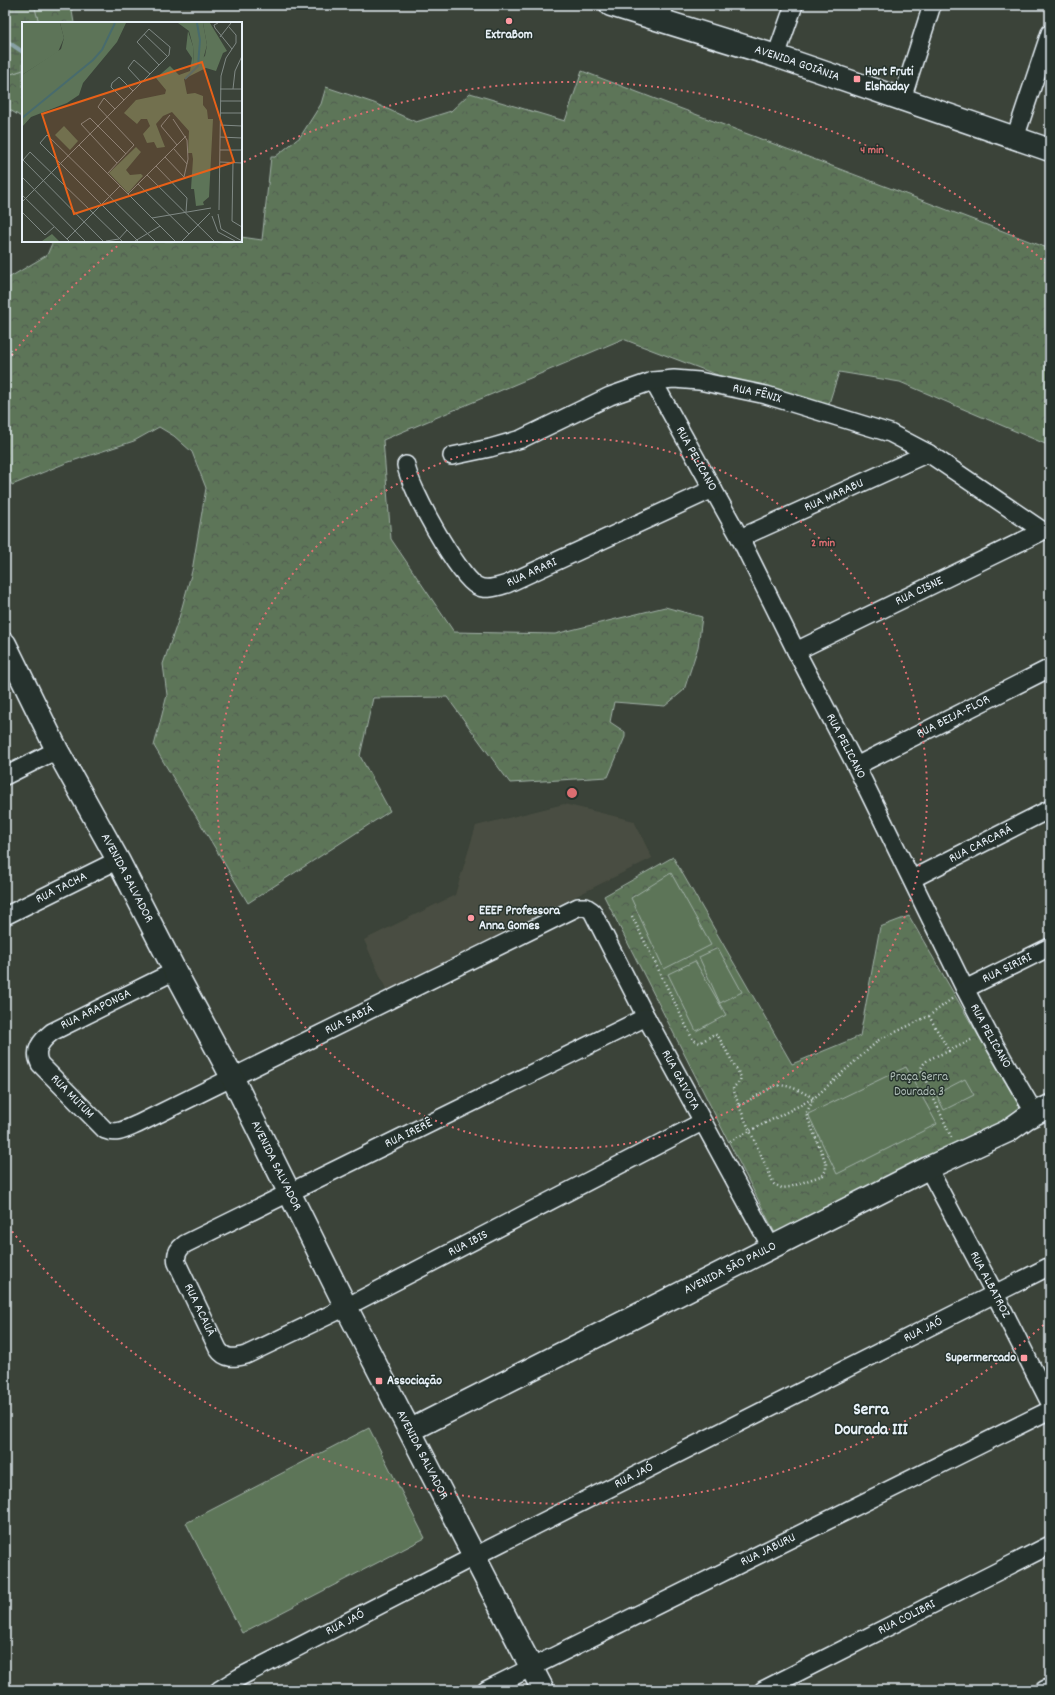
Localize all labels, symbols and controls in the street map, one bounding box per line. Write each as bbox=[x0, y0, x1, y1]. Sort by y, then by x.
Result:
marker: ExtraBom bbox=[504, 16, 514, 26]
inset map bbox=[22, 22, 242, 242]
place label: ExtraBom bbox=[485, 26, 533, 45]
street label: AVENIDA GOIÂNIA bbox=[752, 40, 842, 87]
place label: Hort Fruti Elshaday bbox=[865, 63, 914, 97]
marker: Hort Fruti Elshaday bbox=[852, 74, 862, 84]
text: 4 min bbox=[860, 142, 884, 159]
street label: RUA FÊNIX bbox=[731, 379, 784, 409]
street label: RUA PELICANO bbox=[671, 423, 722, 495]
street label: RUA MARABU bbox=[801, 474, 867, 517]
text: 2 min bbox=[811, 535, 835, 552]
street label: RUA ARARI bbox=[503, 553, 560, 592]
street label: RUA CISNE bbox=[892, 571, 947, 611]
street label: RUA BEIJA-FLOR bbox=[913, 690, 993, 743]
street label: RUA PELICANO bbox=[821, 710, 870, 782]
centre of rings bbox=[565, 786, 579, 800]
street label: RUA CARCARÁ bbox=[946, 820, 1016, 868]
street label: AVENIDA SALVADOR bbox=[96, 830, 158, 926]
street label: RUA TACHA bbox=[32, 867, 90, 909]
place label: EEEF Professora Anna Gomes bbox=[479, 902, 561, 936]
marker: EEEF Professora Anna Gomes bbox=[466, 913, 476, 923]
street label: RUA SIRIRI bbox=[979, 948, 1035, 988]
street label: RUA ARAPONGA bbox=[57, 985, 135, 1035]
street label: RUA SABIÁ bbox=[322, 999, 377, 1040]
street label: RUA PELICANO bbox=[965, 1000, 1016, 1072]
street label: RUA GAIVOTA bbox=[656, 1046, 705, 1114]
park label: Praça Serra Dourada 3 bbox=[890, 1068, 949, 1102]
street label: RUA MUTUM bbox=[46, 1070, 99, 1123]
street label: RUA IRERÊ bbox=[382, 1114, 436, 1154]
street label: AVENIDA SALVADOR bbox=[246, 1117, 306, 1214]
street label: RUA IBIS bbox=[445, 1225, 492, 1262]
street label: AVENIDA SÃO PAULO bbox=[681, 1237, 780, 1300]
street label: RUA ALBATROZ bbox=[964, 1248, 1015, 1322]
street label: RUA ACAUÃ bbox=[179, 1280, 220, 1340]
street label: RUA JAÓ bbox=[900, 1312, 946, 1348]
place label: Supermercado bbox=[945, 1349, 1016, 1368]
marker: Supermercado bbox=[1019, 1353, 1029, 1363]
place label: Associação bbox=[387, 1372, 442, 1391]
marker: Associação bbox=[374, 1376, 384, 1386]
district label: Serra Dourada III bbox=[834, 1399, 909, 1443]
street label: AVENIDA SALVADOR bbox=[391, 1407, 453, 1503]
street label: RUA JAÓ bbox=[611, 1458, 657, 1494]
street label: RUA JABURU bbox=[737, 1528, 799, 1572]
street label: RUA COLIBRI bbox=[875, 1595, 939, 1640]
street label: RUA JAÓ bbox=[322, 1605, 368, 1641]

